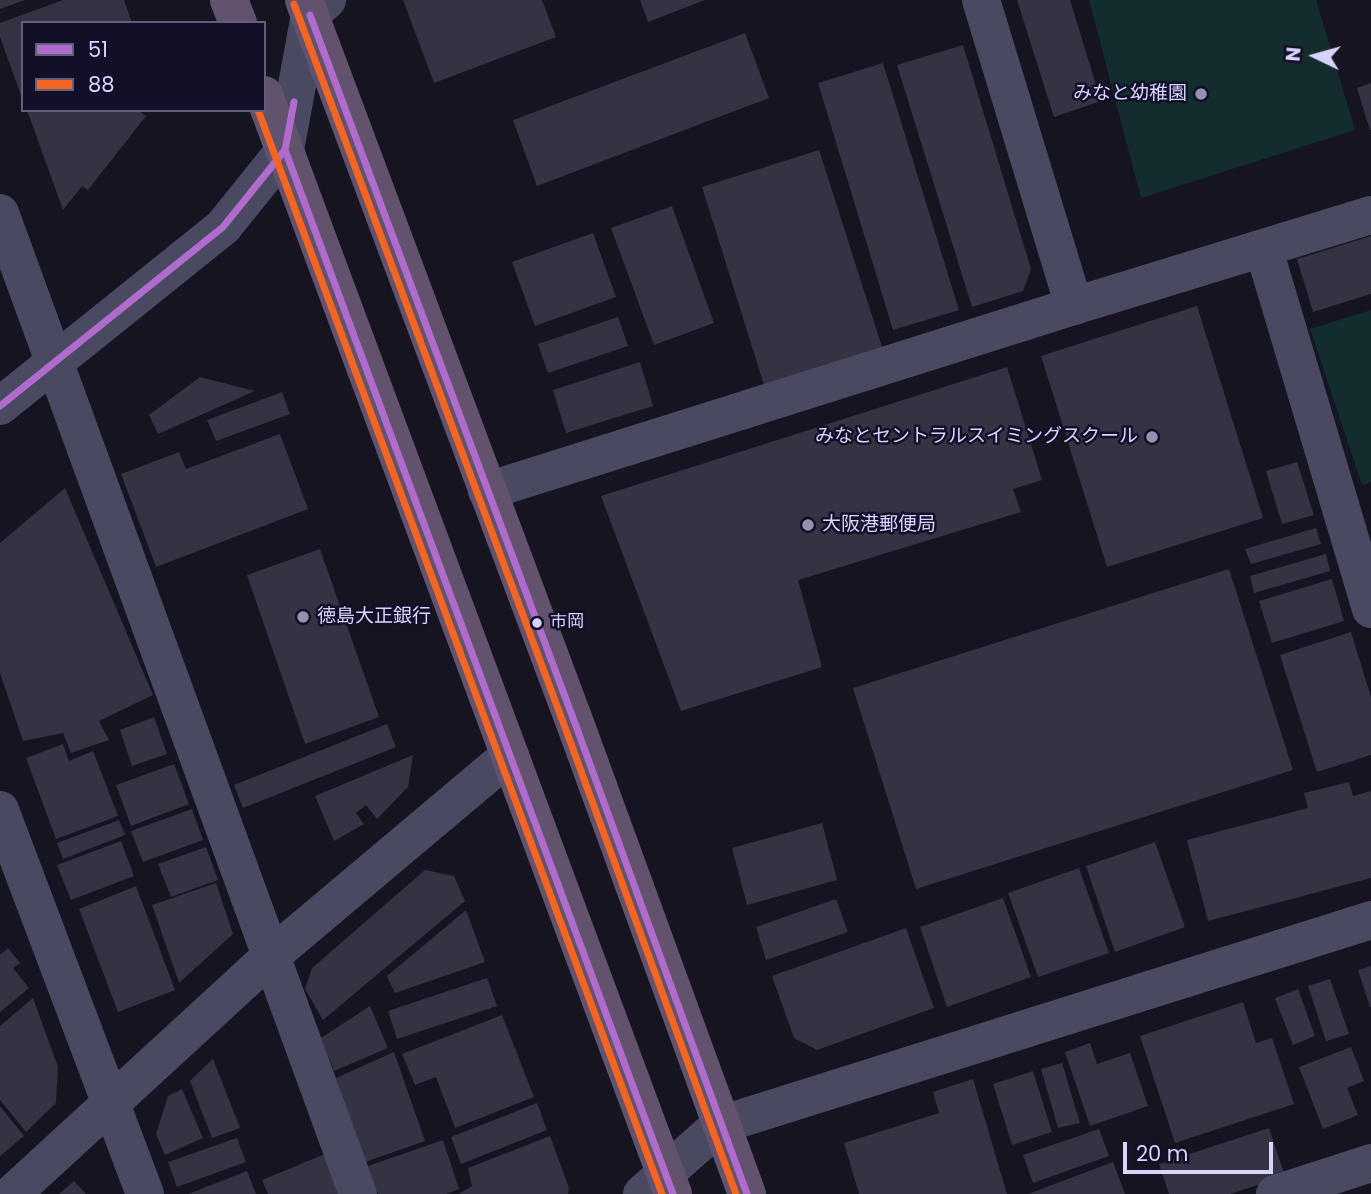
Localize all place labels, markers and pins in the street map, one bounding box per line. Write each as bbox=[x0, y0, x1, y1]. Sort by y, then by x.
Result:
place label: みなと幼稚園 bbox=[1073, 83, 1187, 105]
marker: みなと幼稚園 bbox=[1193, 86, 1209, 102]
place label: みなとセントラルスイミングスクール bbox=[815, 426, 1138, 448]
marker: みなとセントラルスイミングスクール bbox=[1144, 429, 1160, 445]
place label: 大阪港郵便局 bbox=[822, 514, 936, 536]
marker: 大阪港郵便局 bbox=[800, 517, 816, 533]
place label: 徳島大正銀行 bbox=[317, 606, 431, 628]
marker: 徳島大正銀行 bbox=[295, 609, 311, 625]
place label: 市岡 bbox=[550, 613, 584, 633]
marker: 市岡 bbox=[530, 616, 544, 630]

